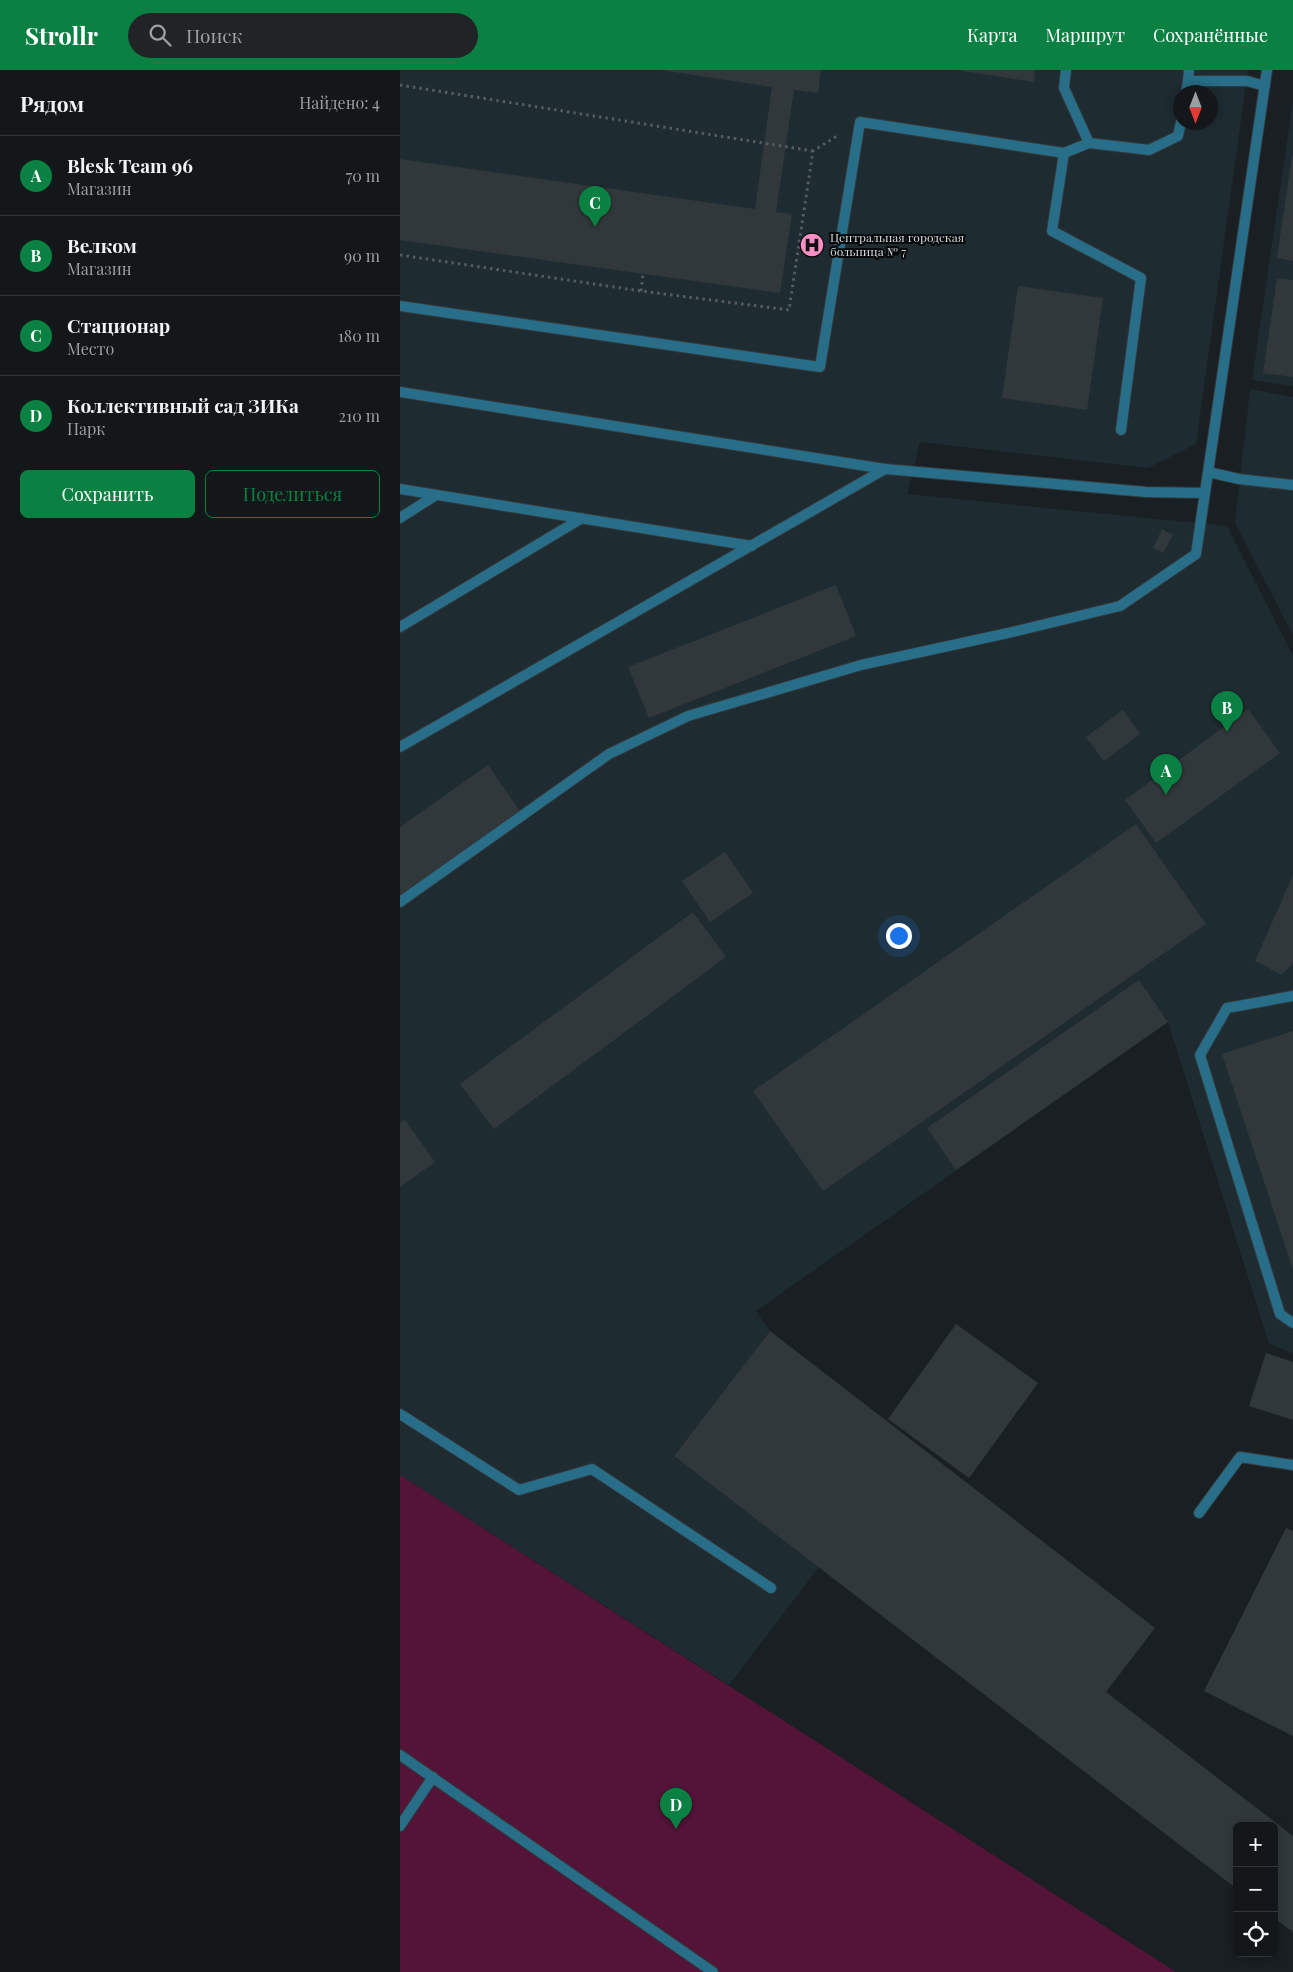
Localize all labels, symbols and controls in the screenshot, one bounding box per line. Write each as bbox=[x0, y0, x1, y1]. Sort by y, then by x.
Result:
search box bbox=[128, 13, 478, 58]
text: Strollr bbox=[25, 19, 98, 51]
icon: search bbox=[146, 21, 174, 49]
text: Поиск bbox=[186, 22, 242, 48]
text: Карта bbox=[967, 23, 1017, 47]
text: Маршрут bbox=[1045, 23, 1125, 47]
text: Сохранённые bbox=[1153, 23, 1268, 47]
north arrow bbox=[1173, 85, 1218, 130]
text: Рядом bbox=[20, 89, 84, 117]
text: Найдено: 4 bbox=[299, 92, 380, 113]
text: Blesk Team 96 bbox=[67, 152, 193, 178]
text: A bbox=[31, 165, 41, 186]
text: 70 m bbox=[346, 165, 380, 186]
text: Магазин bbox=[67, 178, 132, 199]
pin: C bbox=[579, 186, 611, 227]
place label: Центральная городская больница № 7 bbox=[830, 229, 965, 259]
text: Велком bbox=[67, 232, 137, 258]
hospital icon: Центральная городская больница № 7 bbox=[799, 232, 825, 258]
text: B bbox=[31, 245, 41, 266]
text: 90 m bbox=[344, 245, 380, 266]
text: Магазин bbox=[67, 258, 132, 279]
text: Стационар bbox=[67, 312, 170, 338]
text: C bbox=[30, 325, 42, 346]
text: 180 m bbox=[338, 325, 380, 346]
text: Место bbox=[67, 338, 114, 359]
text: Коллективный сад ЗИКа bbox=[67, 392, 299, 418]
text: D bbox=[30, 405, 42, 426]
text: 210 m bbox=[339, 405, 380, 426]
text: Парк bbox=[67, 418, 105, 439]
button: Сохранить bbox=[20, 470, 195, 518]
button: Поделиться bbox=[205, 470, 380, 518]
pin: B bbox=[1211, 691, 1243, 732]
pin: A bbox=[1150, 754, 1182, 795]
your location bbox=[886, 923, 912, 949]
pin: D bbox=[660, 1788, 692, 1829]
map controls bbox=[1233, 1822, 1278, 1957]
button: + bbox=[1233, 1822, 1278, 1867]
button: − bbox=[1233, 1867, 1278, 1912]
button: locate bbox=[1233, 1912, 1278, 1957]

